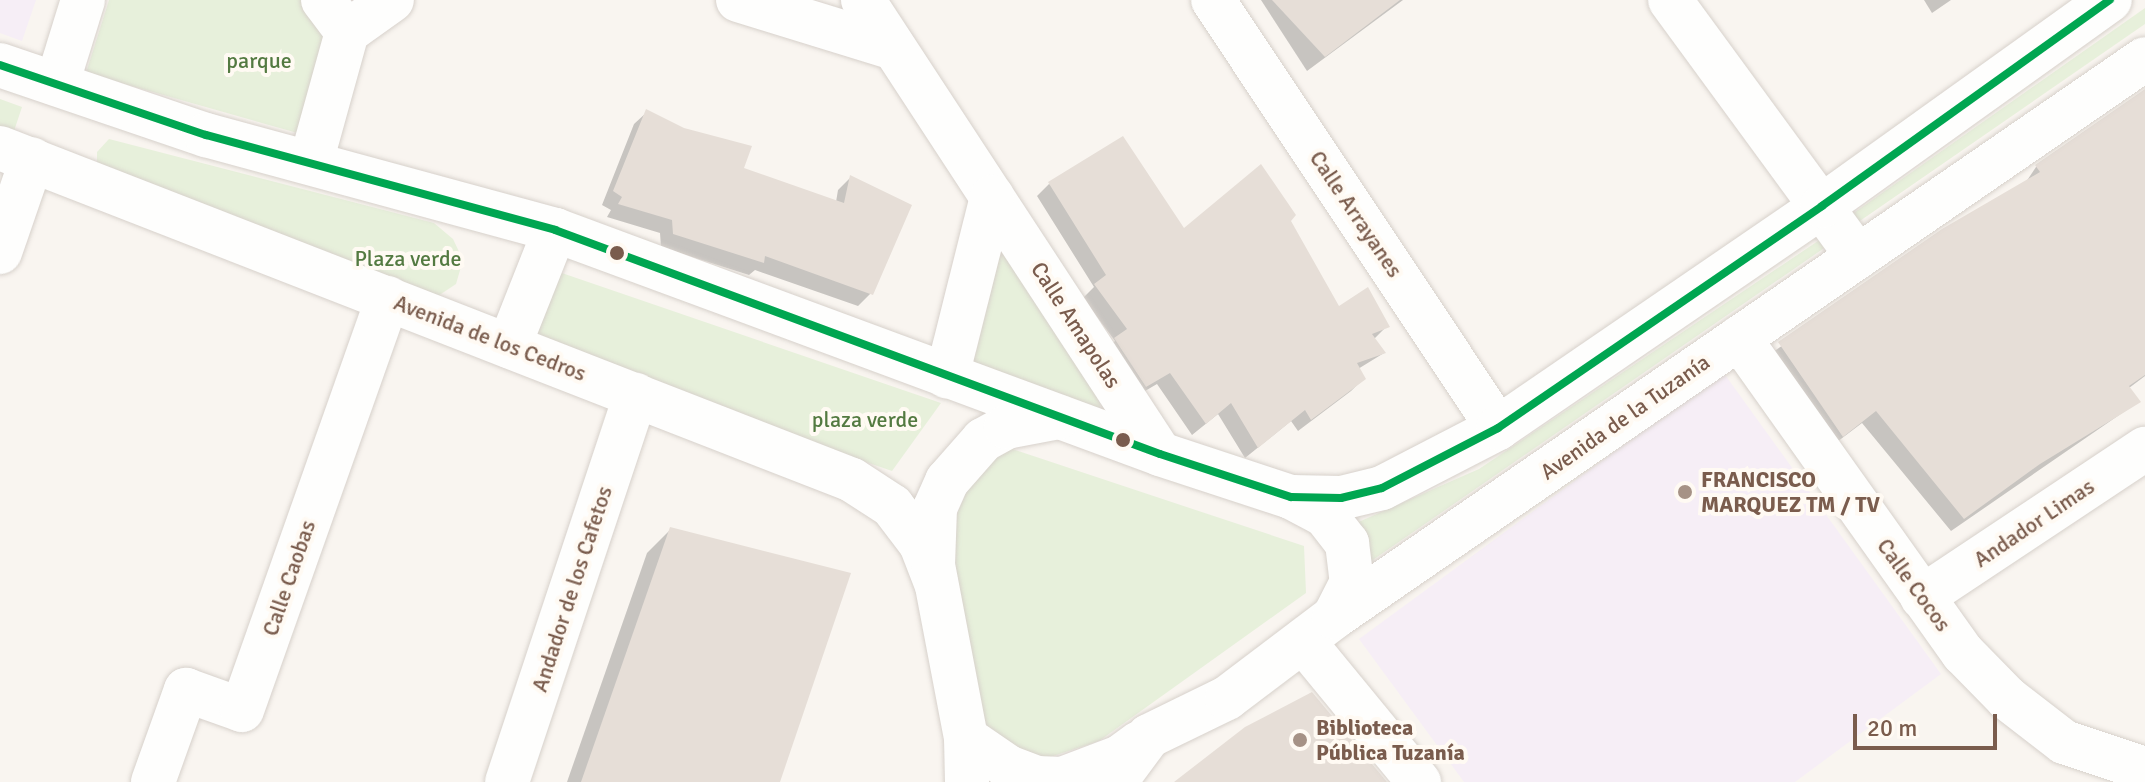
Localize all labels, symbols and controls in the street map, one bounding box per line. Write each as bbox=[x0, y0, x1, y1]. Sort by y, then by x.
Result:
park label: parque bbox=[226, 48, 292, 74]
street label: Calle Arrayanes bbox=[1304, 146, 1408, 282]
unlabelled marker bbox=[609, 245, 625, 261]
park label: Plaza verde bbox=[354, 246, 462, 272]
street label: Calle Amapolas bbox=[1025, 257, 1127, 393]
street label: Avenida de los Cedros bbox=[390, 289, 590, 387]
street label: Avenida de la Tuzanía bbox=[1535, 349, 1715, 485]
park label: plaza verde bbox=[812, 407, 918, 433]
unlabelled marker bbox=[1115, 432, 1131, 448]
place label: FRANCISCO MARQUEZ TM / TV bbox=[1701, 466, 1880, 518]
street label: Andador Limas bbox=[1969, 473, 2099, 573]
street label: Andador de los Cafetos bbox=[526, 483, 618, 695]
marker: FRANCISCO MARQUEZ TM / TV bbox=[1676, 483, 1694, 501]
street label: Calle Caobas bbox=[257, 517, 321, 639]
street label: Calle Cocos bbox=[1871, 533, 1957, 637]
scale bar bbox=[1857, 698, 2001, 748]
text: 20 m bbox=[1867, 713, 1917, 743]
place label: Biblioteca Pública Tuzanía bbox=[1316, 714, 1465, 766]
marker: Biblioteca Pública Tuzanía bbox=[1291, 731, 1309, 749]

